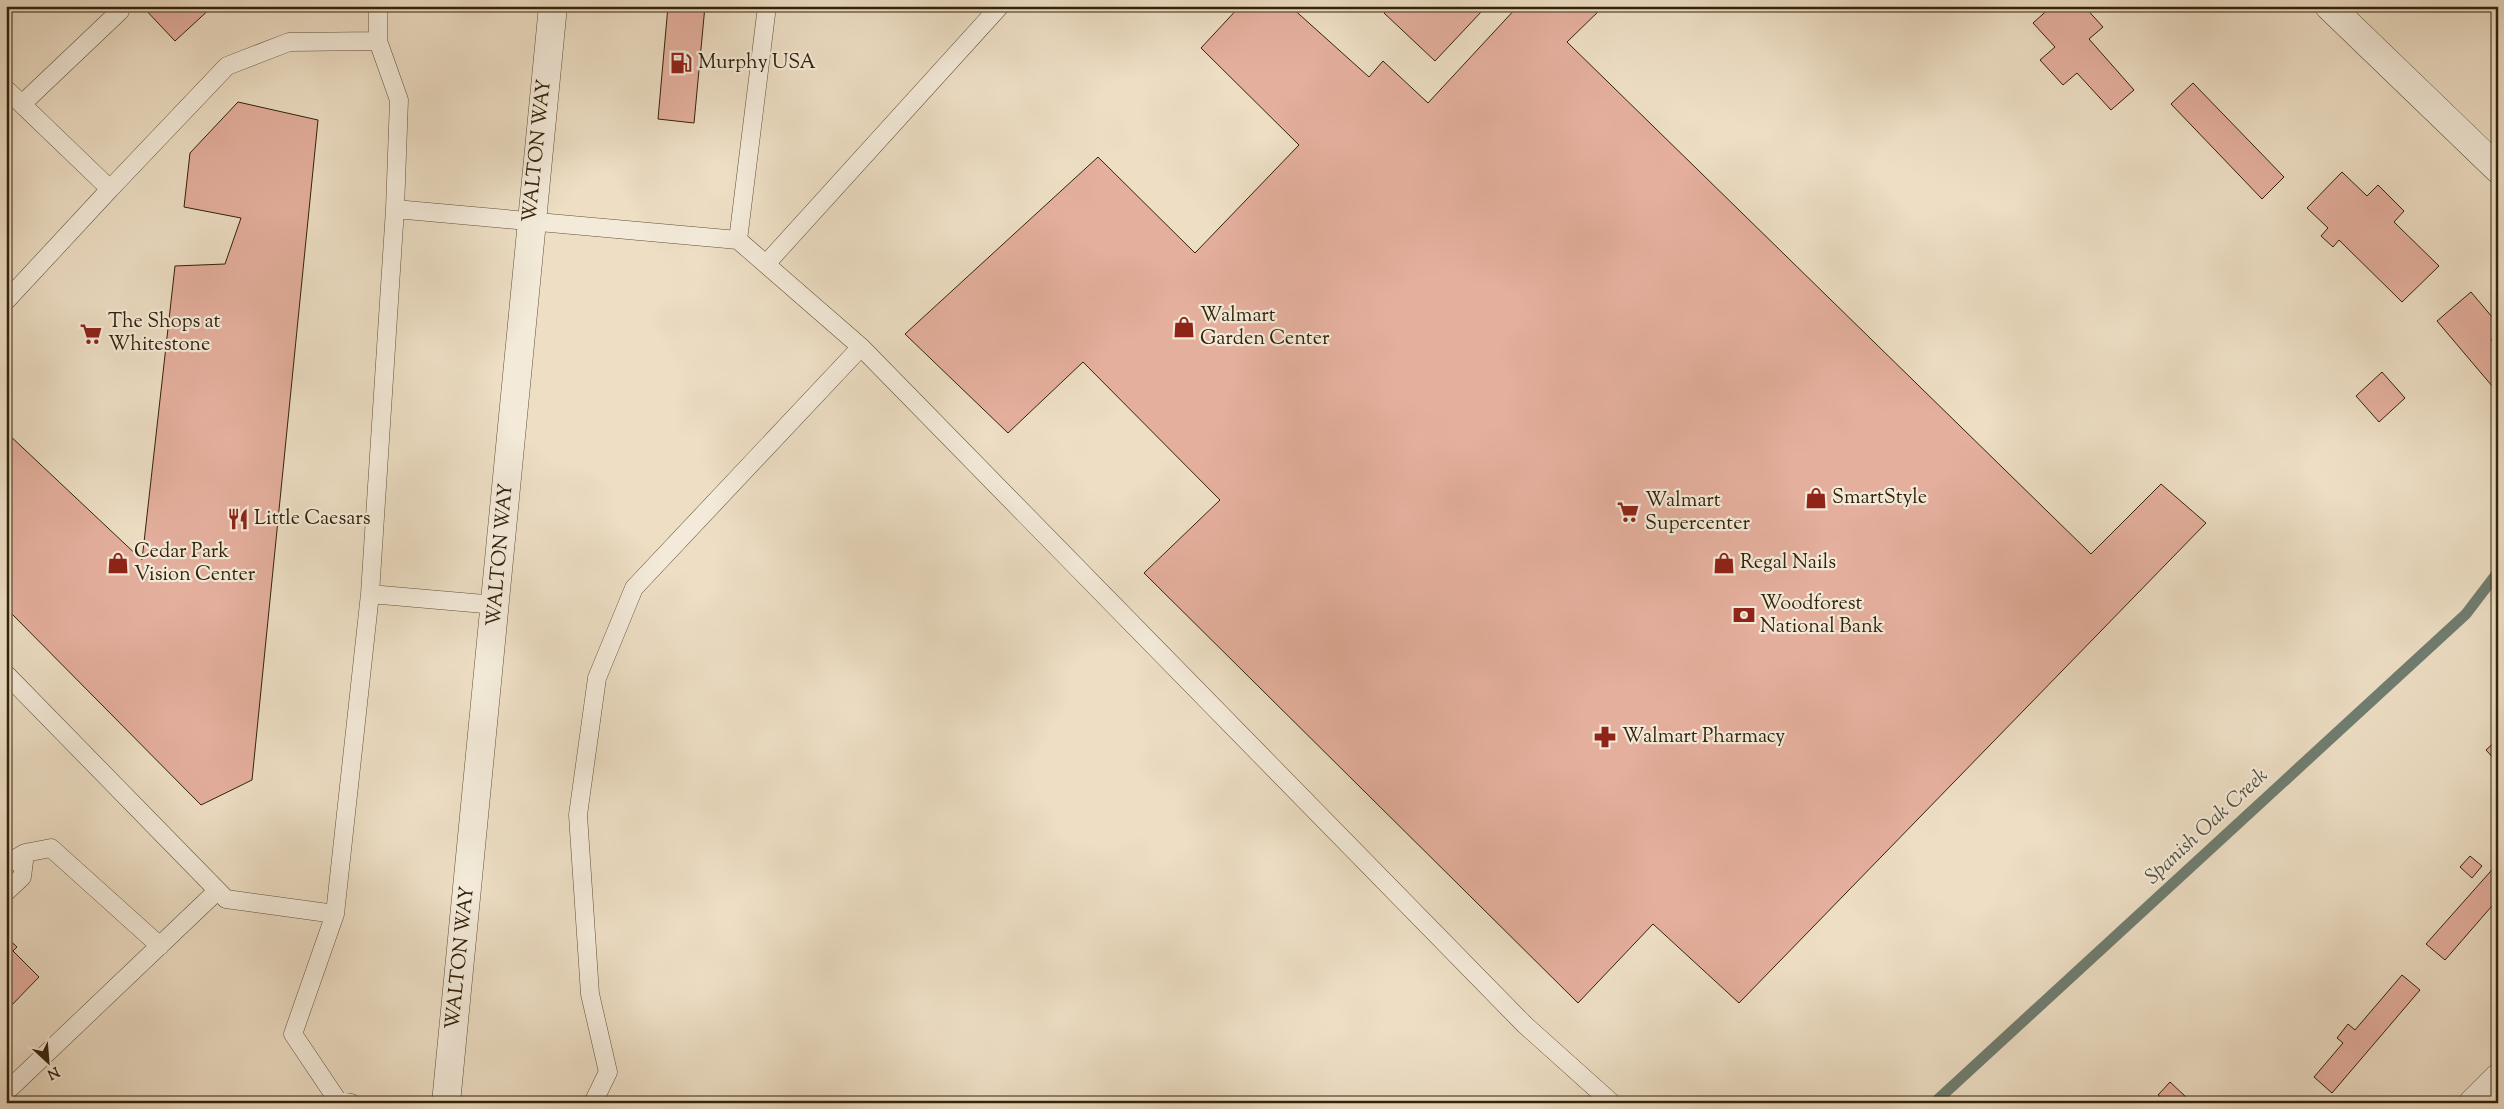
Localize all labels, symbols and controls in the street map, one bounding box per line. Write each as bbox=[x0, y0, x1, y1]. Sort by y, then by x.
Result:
place label: Murphy USA bbox=[698, 49, 816, 78]
fuel station icon: Murphy USA bbox=[668, 50, 694, 76]
street label: WALTON WAY bbox=[516, 78, 560, 224]
place label: Walmart Garden Center bbox=[1200, 302, 1330, 354]
place label: The Shops at Whitestone bbox=[108, 308, 221, 360]
shop icon: Walmart Garden Center bbox=[1171, 314, 1197, 340]
supermarket icon: The Shops at Whitestone bbox=[78, 321, 104, 347]
street label: WALTON WAY bbox=[480, 482, 522, 628]
place label: SmartStyle bbox=[1832, 484, 1927, 513]
shop icon: SmartStyle bbox=[1803, 485, 1829, 511]
place label: Walmart Supercenter bbox=[1645, 487, 1750, 539]
supermarket icon: Walmart Supercenter bbox=[1615, 499, 1641, 525]
place label: Little Caesars bbox=[254, 505, 371, 534]
restaurant icon: Little Caesars bbox=[225, 506, 251, 532]
place label: Cedar Park Vision Center bbox=[134, 538, 256, 590]
place label: Regal Nails bbox=[1740, 549, 1836, 578]
shop icon: Cedar Park Vision Center bbox=[105, 550, 131, 576]
shop icon: Regal Nails bbox=[1711, 550, 1737, 576]
place label: Woodforest National Bank bbox=[1760, 590, 1884, 642]
bank icon: Woodforest National Bank bbox=[1731, 602, 1757, 628]
place label: Walmart Pharmacy bbox=[1622, 723, 1785, 752]
pharmacy icon: Walmart Pharmacy bbox=[1592, 724, 1618, 750]
water label: Spanish Oak Creek bbox=[2139, 762, 2276, 892]
street label: WALTON WAY bbox=[439, 885, 483, 1031]
north arrow bbox=[22, 1036, 72, 1086]
text: N bbox=[43, 1060, 62, 1083]

